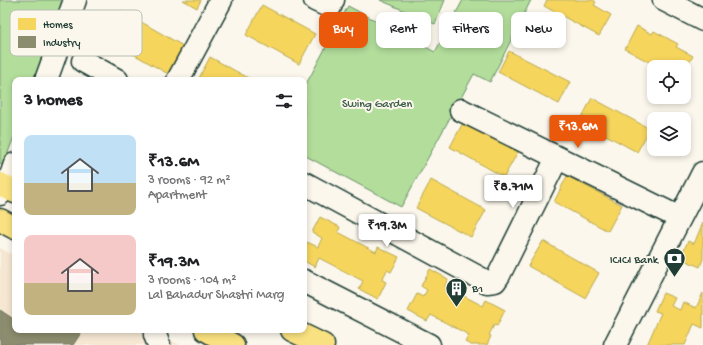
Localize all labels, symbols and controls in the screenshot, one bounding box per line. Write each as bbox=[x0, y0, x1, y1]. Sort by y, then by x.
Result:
legend bbox=[10, 10, 142, 56]
chip: Buy bbox=[319, 12, 368, 48]
chip: Rent bbox=[376, 12, 431, 48]
chip: Filters bbox=[439, 12, 503, 48]
chip: New bbox=[511, 12, 566, 48]
text: Homes bbox=[43, 20, 73, 32]
text: Industry bbox=[43, 38, 81, 50]
map controls bbox=[647, 60, 691, 156]
button: locate bbox=[647, 60, 691, 104]
icon: filters bbox=[273, 90, 295, 112]
text: 3 homes bbox=[24, 91, 82, 111]
park label: Swing Garden bbox=[342, 98, 412, 112]
button: layers bbox=[647, 112, 691, 156]
pin: ₹13.6M bbox=[545, 115, 611, 149]
text: ₹13.6M bbox=[558, 120, 598, 135]
icon: home bbox=[56, 151, 104, 199]
text: ₹13.6M bbox=[148, 153, 199, 173]
text: 3 rooms · 92 m² bbox=[148, 173, 231, 188]
pin: ₹8.71M bbox=[480, 175, 546, 209]
text: ₹8.71M bbox=[493, 180, 533, 195]
text: Apartment bbox=[148, 188, 207, 203]
pin: ₹19.3M bbox=[354, 214, 420, 248]
text: ₹19.3M bbox=[367, 219, 407, 234]
bank icon: ICICI Bank bbox=[661, 246, 687, 279]
icon: home bbox=[56, 251, 104, 299]
text: ₹19.3M bbox=[148, 253, 199, 273]
place label: ICICI Bank bbox=[610, 254, 660, 268]
text: 3 rooms · 104 m² bbox=[148, 273, 236, 288]
building icon: B1 bbox=[443, 275, 469, 308]
place label: B1 bbox=[471, 283, 483, 297]
text: Lal Bahadur Shastri Marg bbox=[148, 288, 284, 303]

